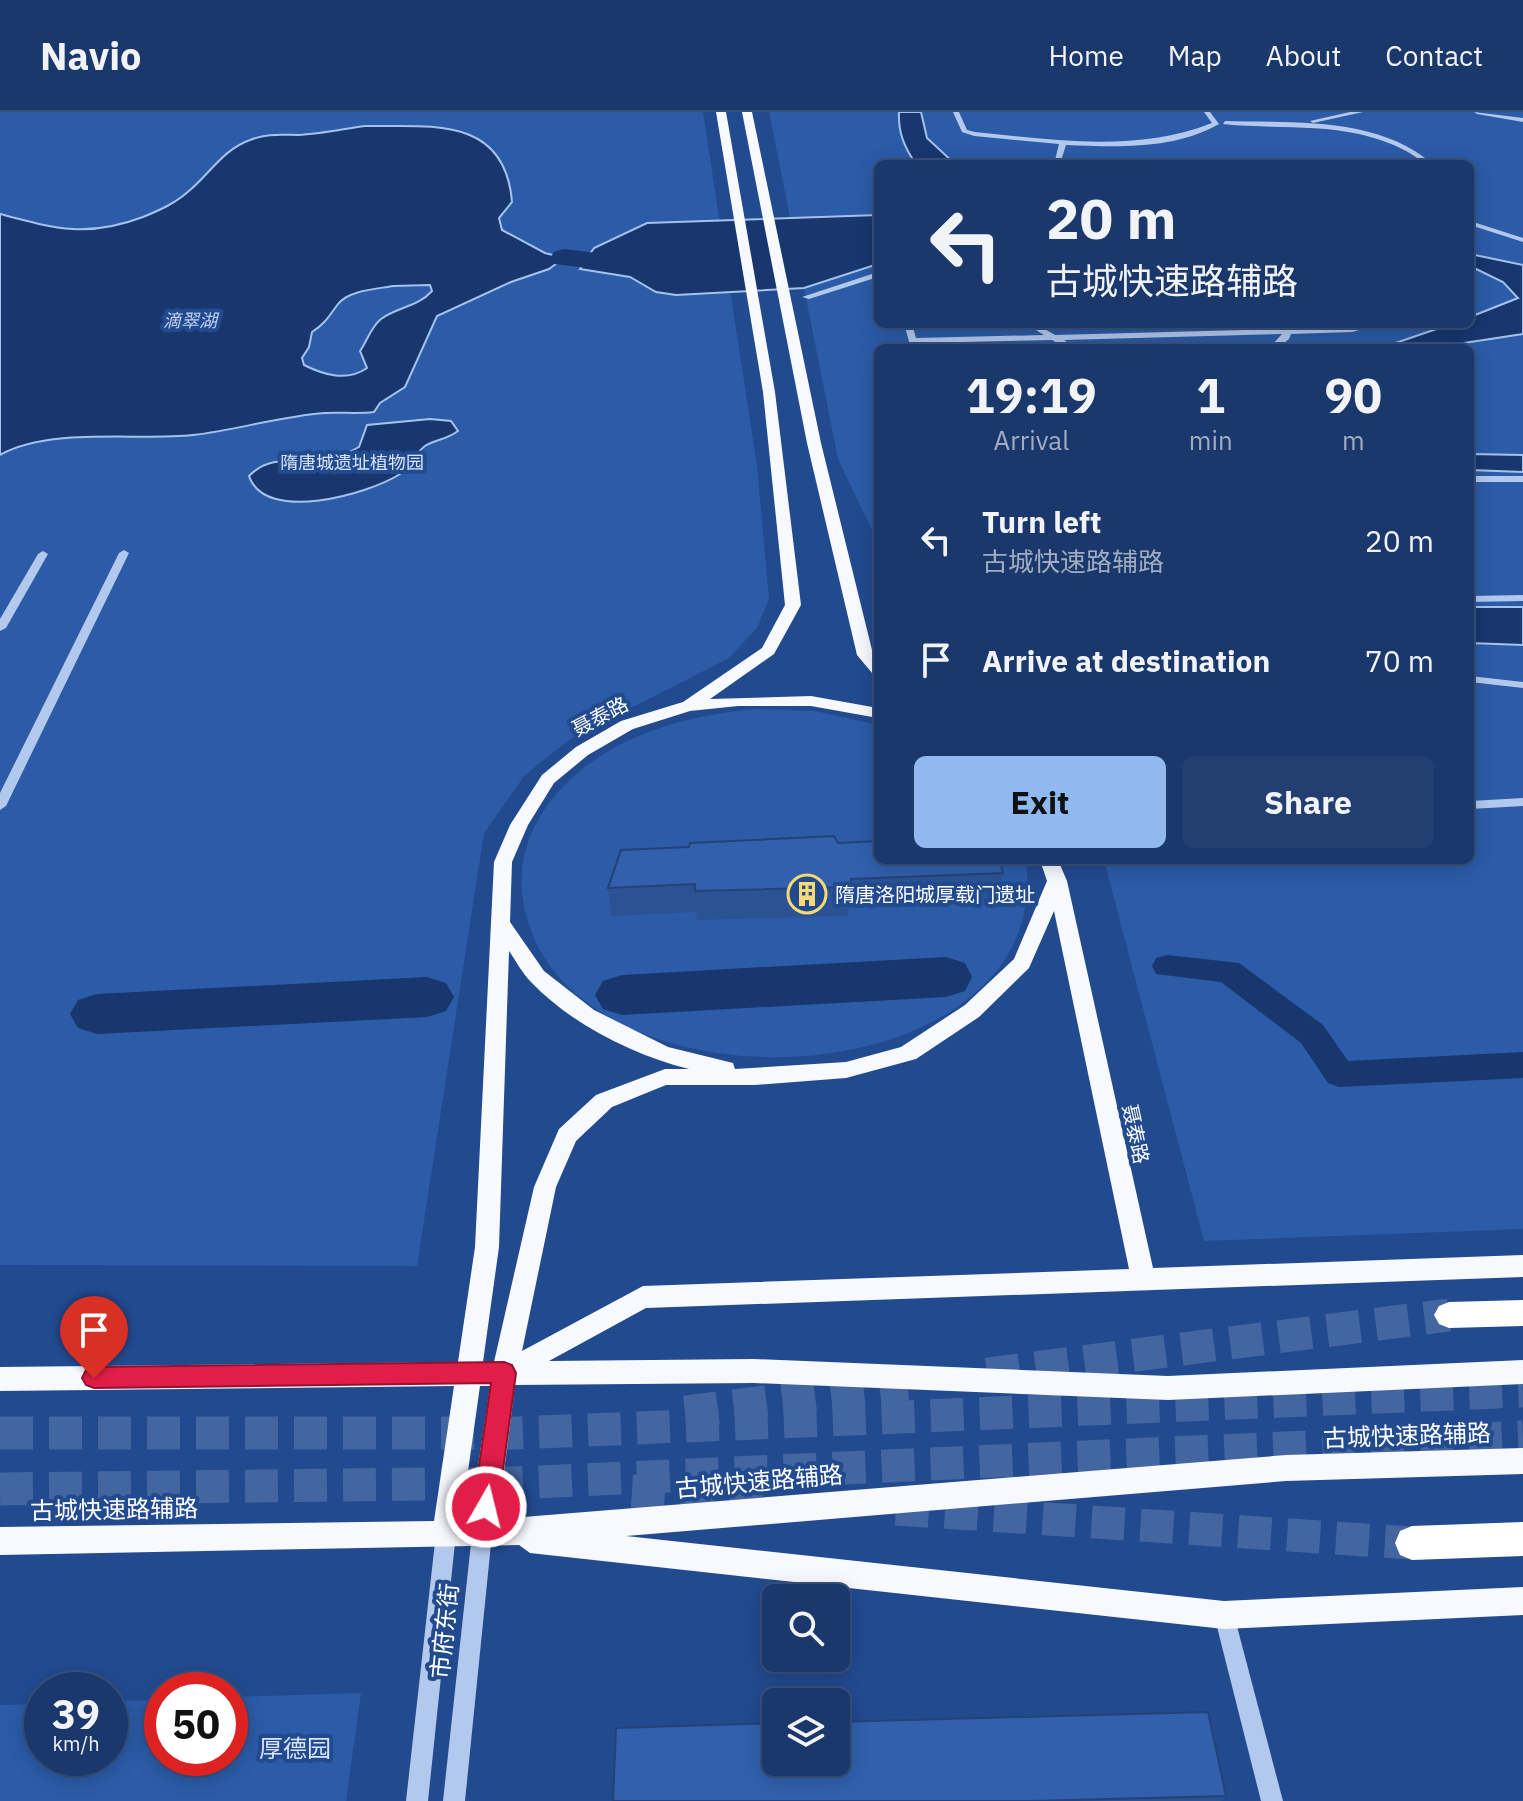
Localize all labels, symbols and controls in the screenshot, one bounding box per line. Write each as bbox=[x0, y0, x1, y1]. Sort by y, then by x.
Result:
text: Navio bbox=[40, 31, 142, 80]
text: Home bbox=[1048, 37, 1124, 74]
text: Map bbox=[1168, 37, 1222, 74]
text: About bbox=[1266, 37, 1341, 74]
text: Contact bbox=[1385, 37, 1483, 74]
text: 20 m bbox=[1046, 182, 1176, 254]
icon: left bbox=[914, 192, 1018, 296]
text: 古城快速路辅路 bbox=[1046, 257, 1298, 304]
water label: 滴翠湖 bbox=[163, 309, 220, 332]
text: 19:19 bbox=[966, 364, 1097, 426]
text: 1 bbox=[1196, 364, 1225, 426]
text: 90 bbox=[1325, 364, 1382, 426]
text: Arrival bbox=[993, 423, 1069, 457]
text: min bbox=[1189, 423, 1233, 457]
text: m bbox=[1342, 423, 1365, 457]
park label: 隋唐城遗址植物园 bbox=[280, 451, 424, 474]
text: Turn left bbox=[982, 502, 1101, 541]
icon: left bbox=[914, 518, 958, 562]
text: 20 m bbox=[1365, 521, 1434, 560]
text: 古城快速路辅路 bbox=[982, 544, 1164, 578]
icon: arrive bbox=[914, 638, 958, 682]
text: Arrive at destination bbox=[982, 641, 1270, 680]
text: 70 m bbox=[1365, 641, 1434, 680]
street label: 聂泰路 bbox=[567, 690, 633, 742]
button: Exit bbox=[914, 756, 1166, 848]
button: Share bbox=[1182, 756, 1434, 848]
building icon: 隋唐洛阳城厚载门遗址 bbox=[786, 873, 828, 915]
place label: 隋唐洛阳城厚载门遗址 bbox=[835, 881, 1035, 908]
street label: 聂泰路 bbox=[1117, 1102, 1155, 1166]
pin bbox=[60, 1296, 128, 1378]
icon: arrive bbox=[72, 1308, 116, 1352]
street label: 古城快速路辅路 bbox=[1322, 1416, 1492, 1454]
street label: 古城快速路辅路 bbox=[674, 1458, 844, 1504]
position arrow bbox=[444, 1465, 528, 1549]
street label: 古城快速路辅路 bbox=[30, 1492, 198, 1526]
street label: 市府东街 bbox=[423, 1582, 465, 1680]
map controls bbox=[762, 1584, 850, 1776]
button: search bbox=[762, 1584, 850, 1672]
speed limit sign: 50 bbox=[144, 1672, 248, 1776]
text: 39 bbox=[52, 1688, 100, 1740]
button: layers bbox=[762, 1688, 850, 1776]
text: km/h bbox=[52, 1730, 100, 1757]
park label: 厚德园 bbox=[259, 1732, 331, 1764]

